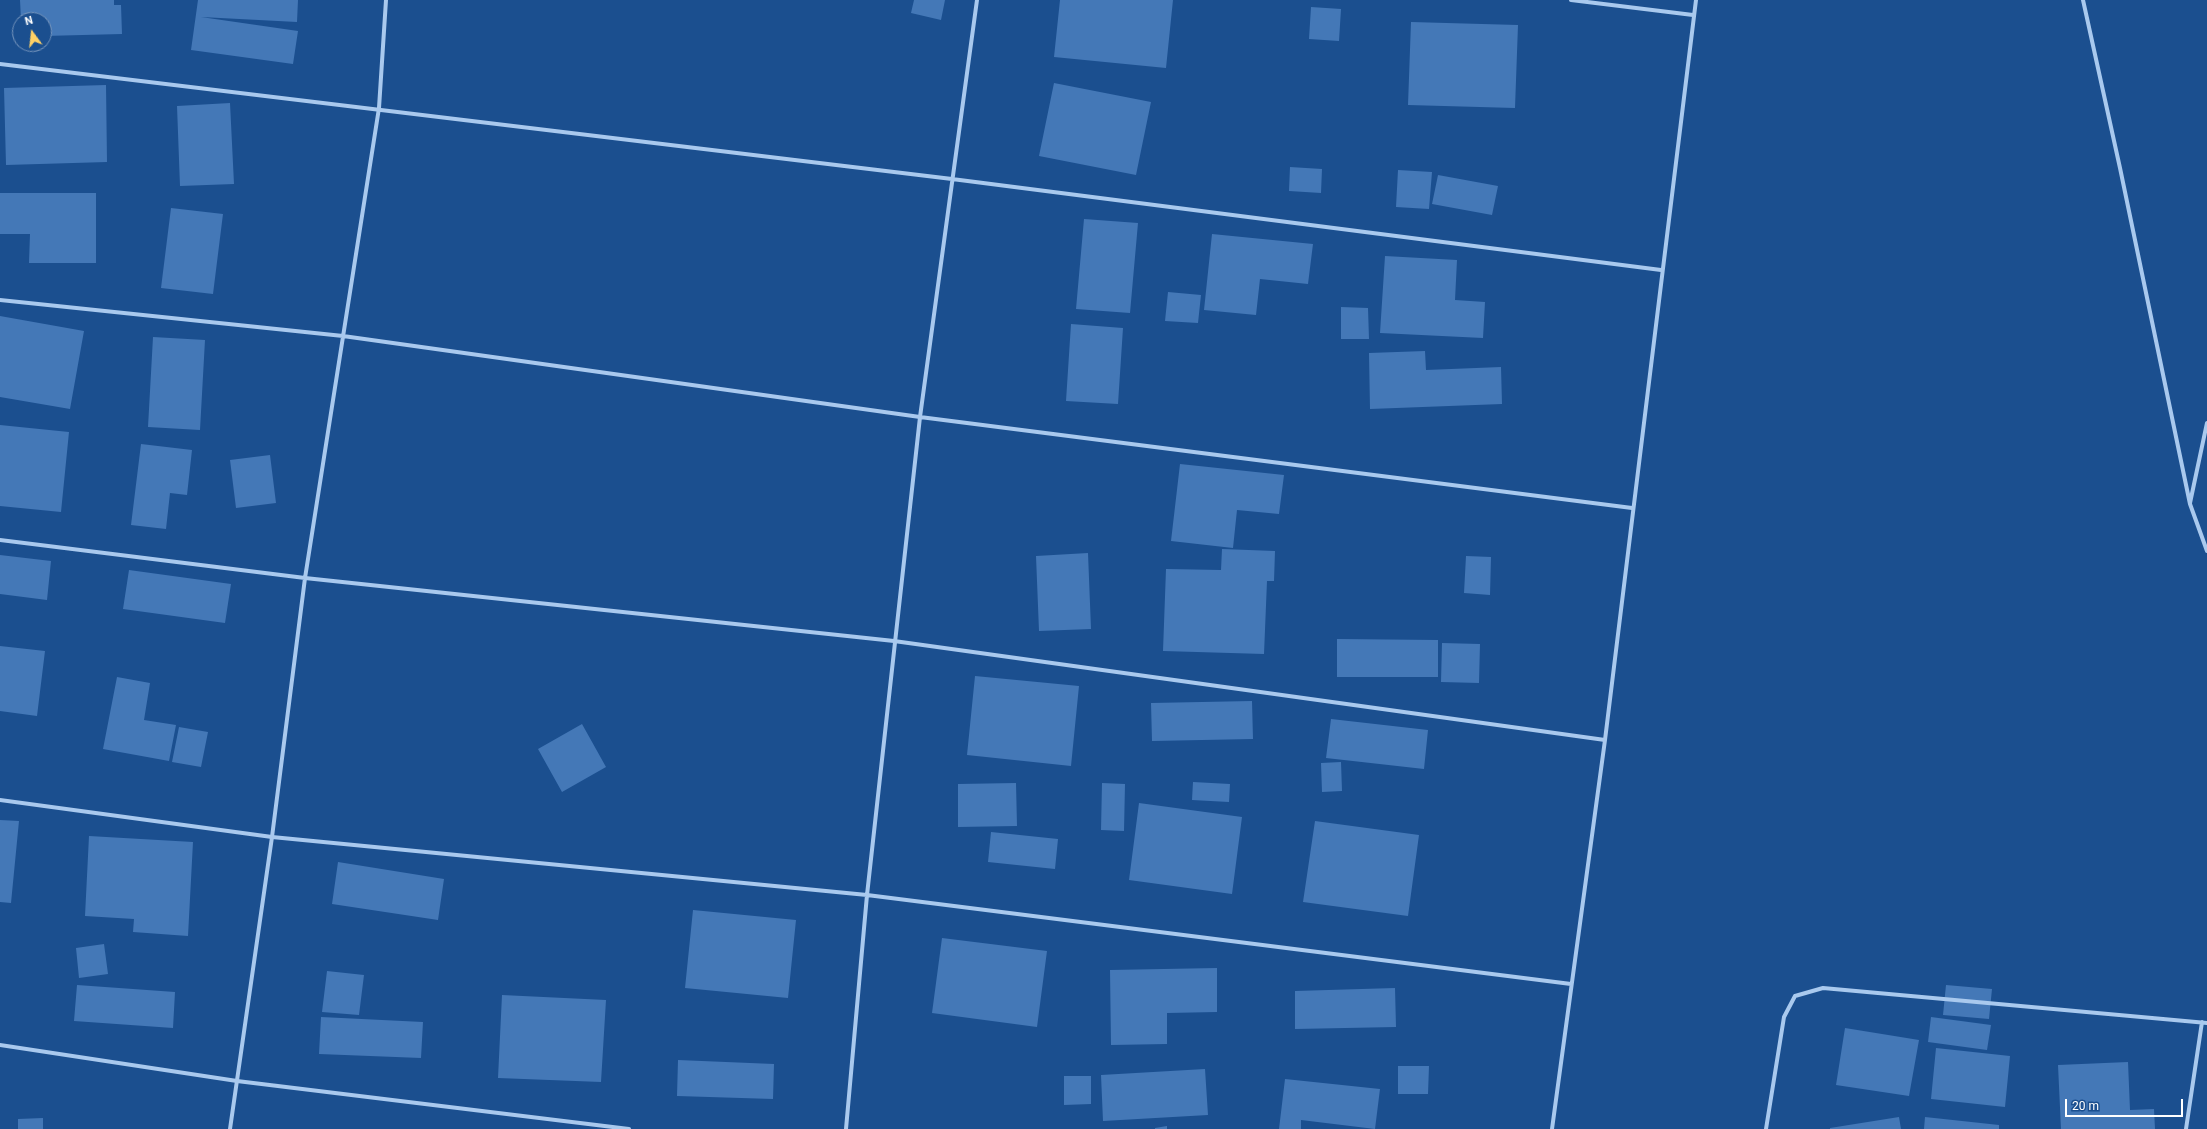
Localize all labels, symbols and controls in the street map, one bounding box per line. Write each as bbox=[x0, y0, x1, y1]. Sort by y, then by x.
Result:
north arrow bbox=[12, 12, 52, 52]
text: N bbox=[24, 14, 34, 28]
scale bar bbox=[2067, 1091, 2185, 1117]
text: 20 m bbox=[2072, 1099, 2099, 1113]

